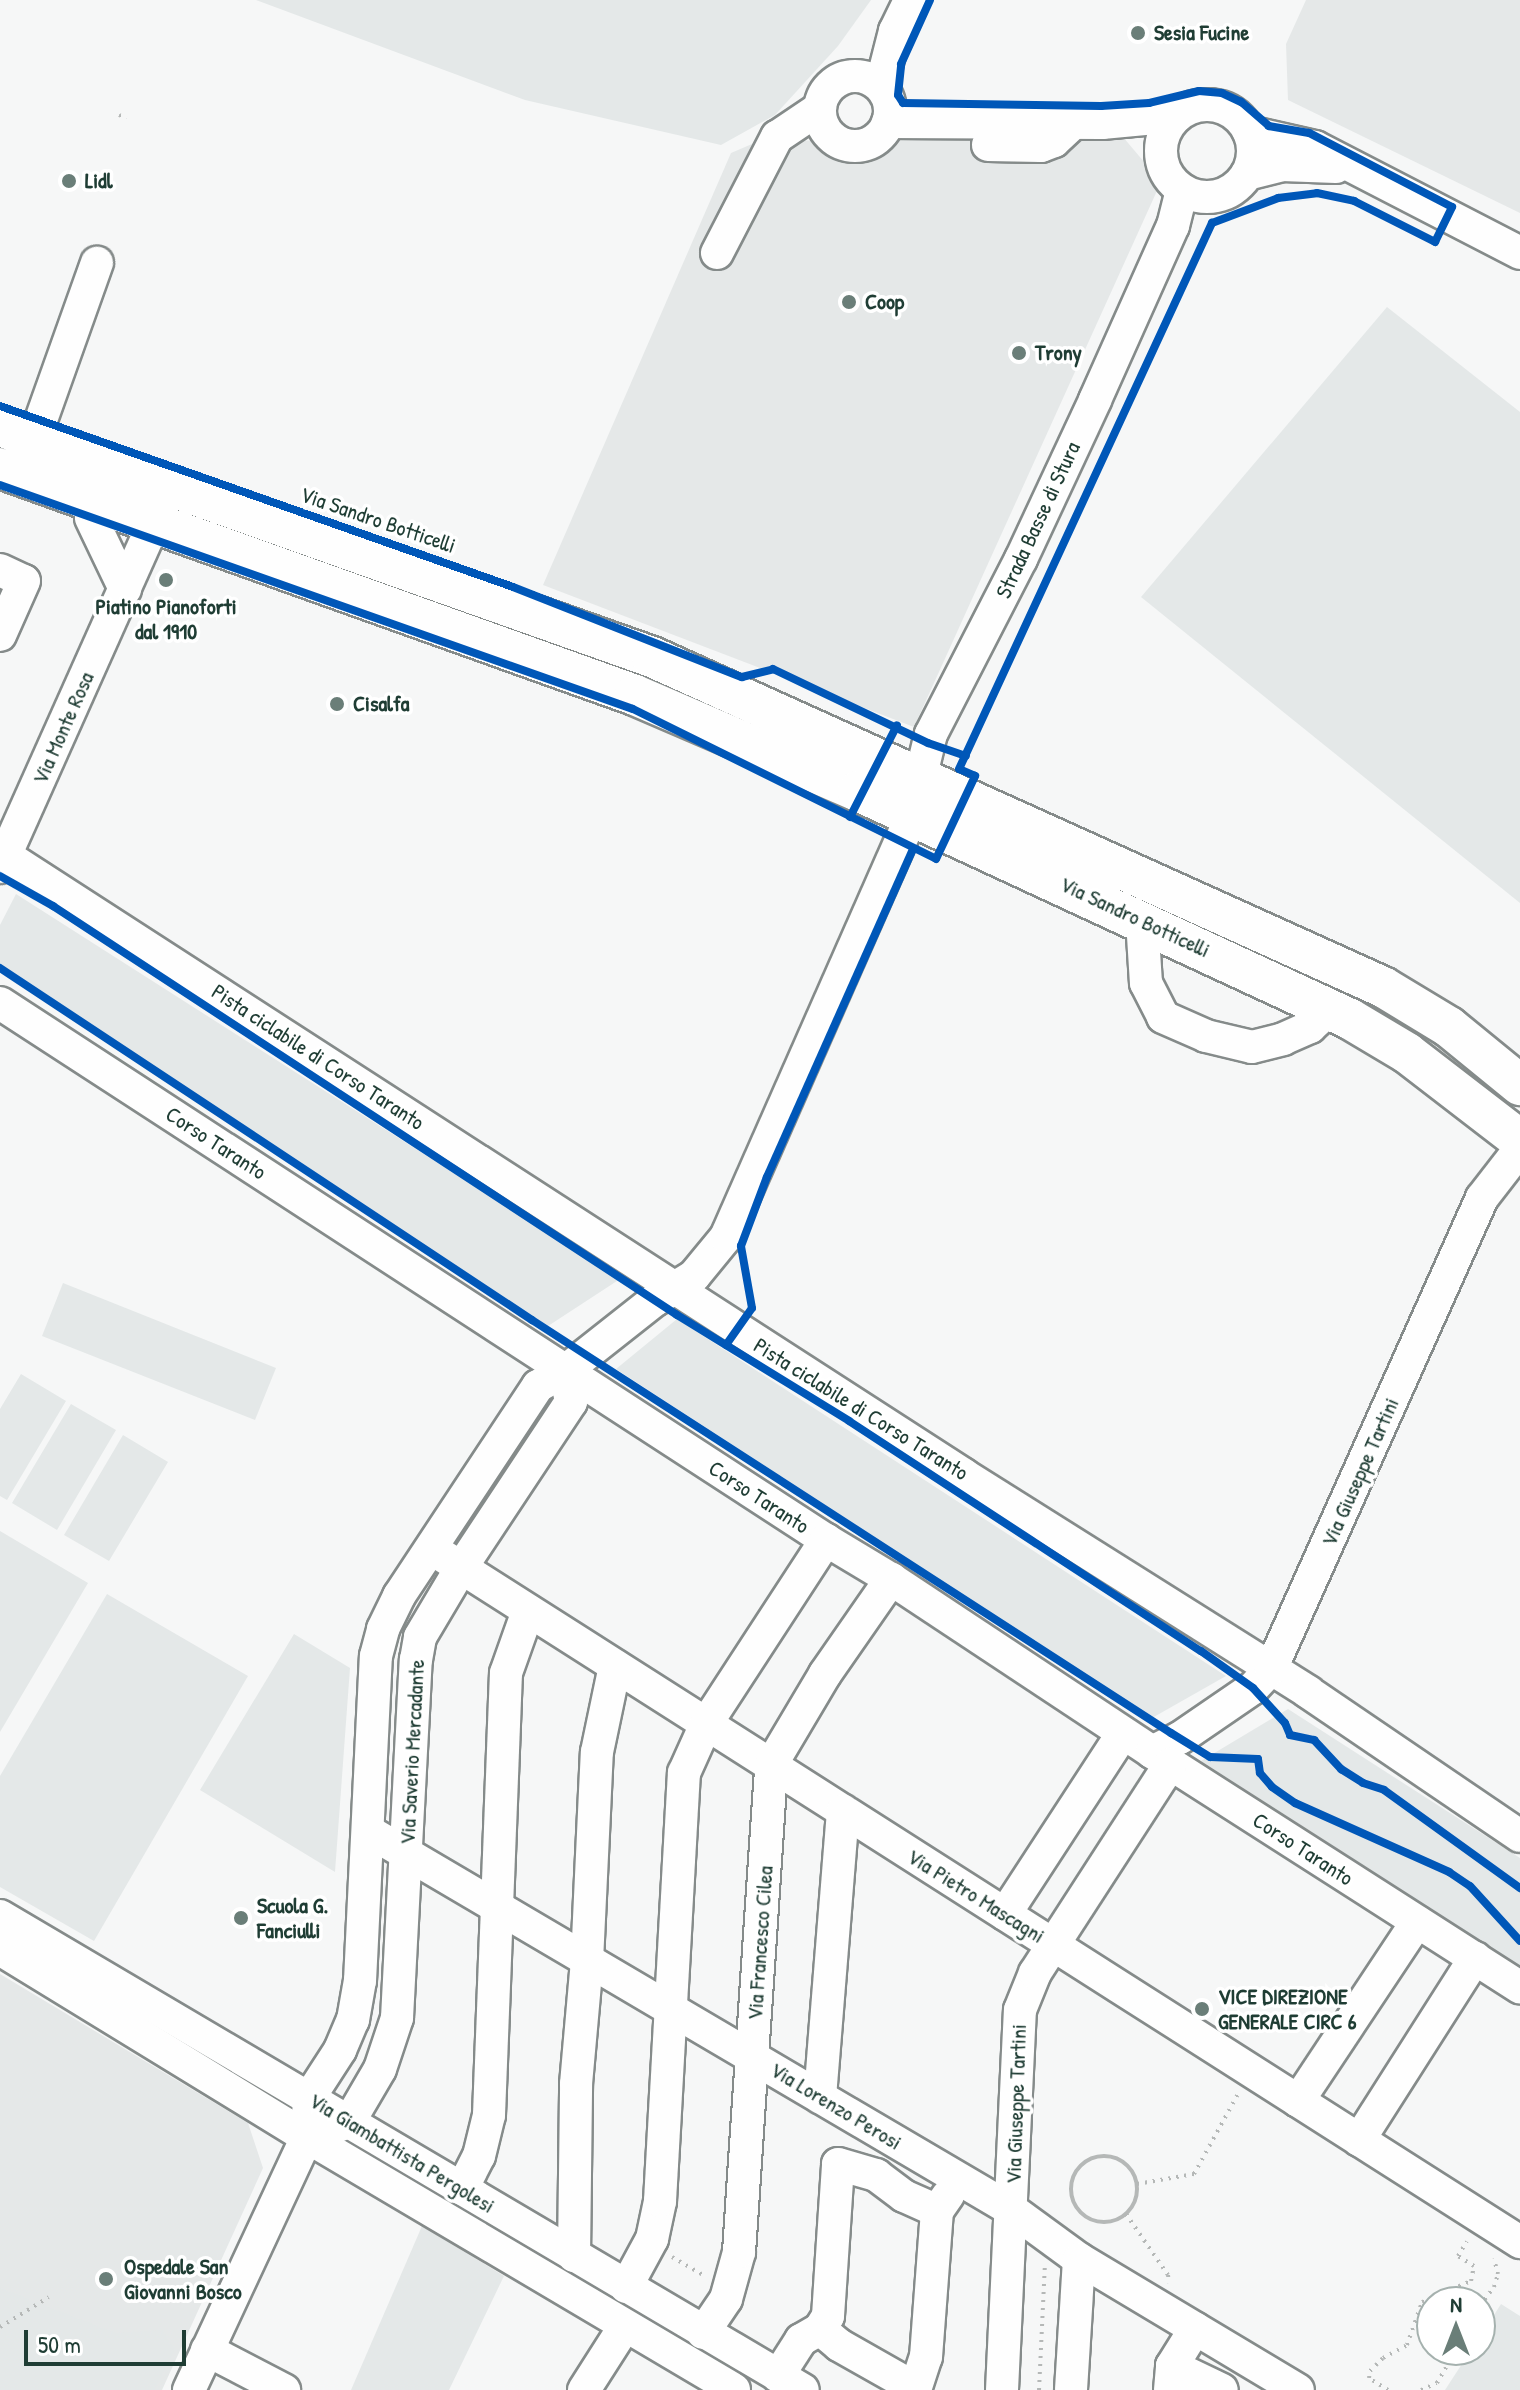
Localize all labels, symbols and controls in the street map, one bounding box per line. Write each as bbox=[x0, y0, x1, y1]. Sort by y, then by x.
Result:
place label: Sesia Fucine bbox=[1154, 20, 1249, 46]
marker: Sesia Fucine bbox=[1129, 24, 1147, 42]
place label: Lidl bbox=[85, 168, 113, 194]
marker: Lidl bbox=[60, 172, 78, 190]
place label: Coop bbox=[865, 289, 904, 315]
marker: Coop bbox=[840, 293, 858, 311]
place label: Trony bbox=[1035, 340, 1082, 366]
marker: Trony bbox=[1010, 344, 1028, 362]
street label: Strada Basse di Stura bbox=[990, 438, 1086, 602]
street label: Via Sandro Botticelli bbox=[297, 481, 459, 559]
marker: Piatino Pianoforti dal 1910 bbox=[157, 571, 175, 589]
place label: Piatino Pianoforti dal 1910 bbox=[95, 593, 237, 644]
street label: Via Monte Rosa bbox=[26, 668, 100, 788]
place label: Cisalfa bbox=[353, 691, 409, 717]
marker: Cisalfa bbox=[328, 695, 346, 713]
street label: Via Sandro Botticelli bbox=[1056, 871, 1214, 963]
street label: Pista ciclabile di Corso Taranto bbox=[207, 978, 429, 1136]
street label: Corso Taranto bbox=[161, 1101, 271, 1185]
street label: Pista ciclabile di Corso Taranto bbox=[749, 1332, 973, 1486]
street label: Via Giuseppe Tartini bbox=[1315, 1394, 1405, 1550]
street label: Corso Taranto bbox=[704, 1455, 814, 1539]
street label: Via Saverio Mercadante bbox=[394, 1659, 430, 1845]
street label: Corso Taranto bbox=[1248, 1807, 1358, 1891]
street label: Via Pietro Mascagni bbox=[902, 1843, 1050, 1949]
street label: Via Francesco Cilea bbox=[741, 1865, 779, 2021]
place label: Scuola G. Fanciulli bbox=[257, 1892, 328, 1944]
marker: Scuola G. Fanciulli bbox=[232, 1909, 250, 1927]
place label: VICE DIREZIONE GENERALE CIRC 6 bbox=[1218, 1983, 1357, 2034]
marker: VICE DIREZIONE GENERALE CIRC 6 bbox=[1193, 2000, 1211, 2018]
street label: Via Giuseppe Tartini bbox=[1000, 2024, 1032, 2184]
street label: Via Lorenzo Perosi bbox=[766, 2056, 906, 2156]
street label: Via Giambattista Pergolesi bbox=[304, 2087, 500, 2219]
place label: Ospedale San Giovanni Bosco bbox=[124, 2253, 242, 2304]
marker: Ospedale San Giovanni Bosco bbox=[95, 2268, 117, 2290]
north arrow bbox=[1416, 2286, 1496, 2366]
text: N bbox=[1450, 2289, 1462, 2319]
scale bar bbox=[28, 2314, 190, 2364]
text: 50 m bbox=[38, 2328, 81, 2360]

